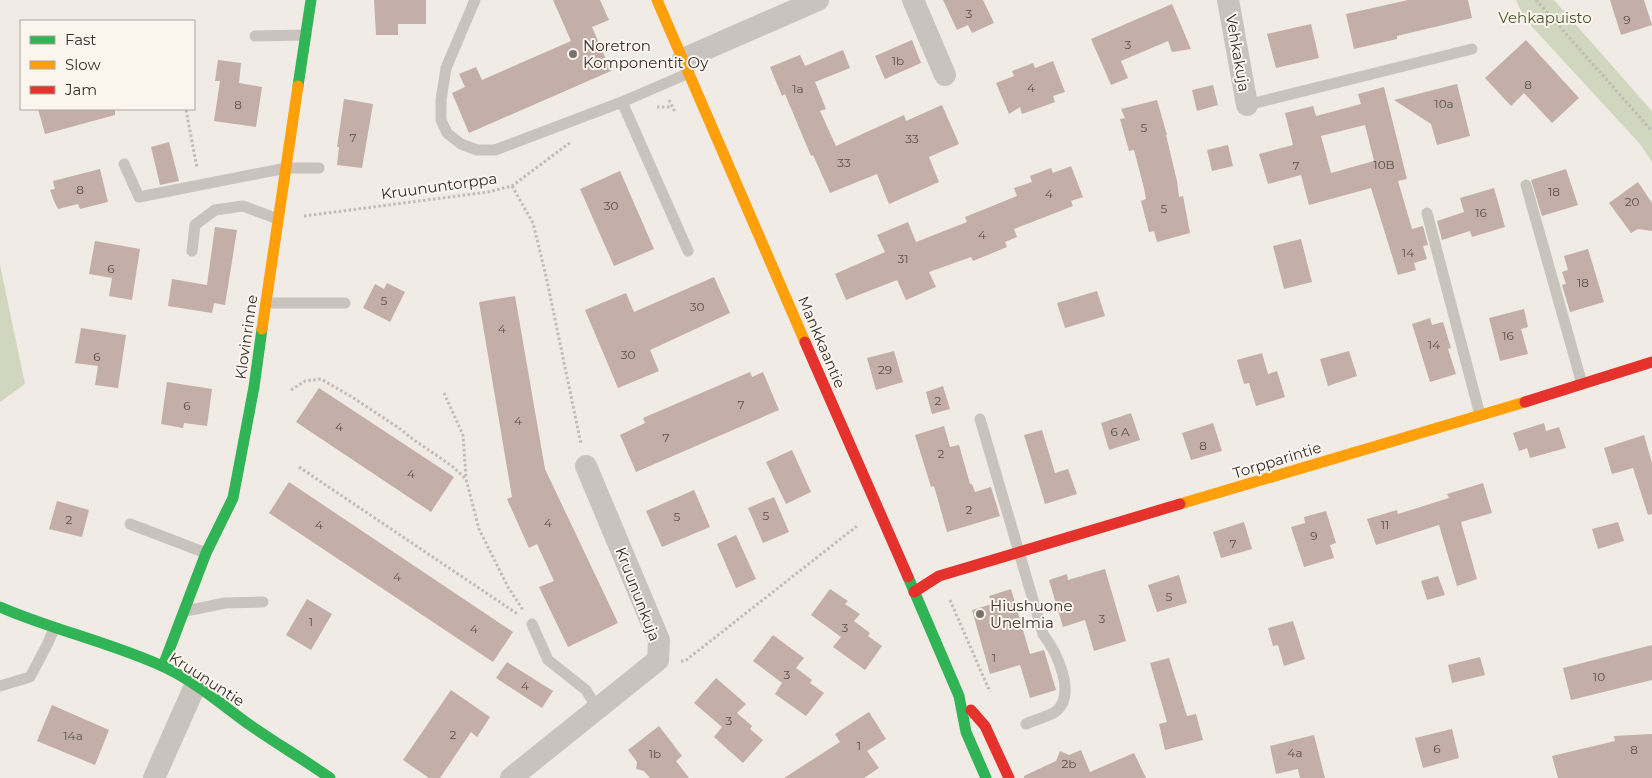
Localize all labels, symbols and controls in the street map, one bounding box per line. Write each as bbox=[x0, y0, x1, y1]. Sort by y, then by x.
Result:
house number: 3 bbox=[966, 6, 973, 21]
park label: Vehkapuisto bbox=[1498, 8, 1592, 27]
house number: 9 bbox=[1623, 12, 1631, 27]
street label: Vehkakuja bbox=[1222, 13, 1254, 93]
legend bbox=[20, 20, 195, 110]
text: Fast bbox=[65, 30, 96, 49]
place label: Noretron Komponentit Oy bbox=[583, 36, 709, 72]
house number: 3 bbox=[1125, 37, 1132, 52]
marker: Noretron Komponentit Oy bbox=[567, 48, 579, 60]
house number: 1b bbox=[892, 53, 904, 68]
text: Slow bbox=[65, 55, 101, 74]
house number: 8 bbox=[1524, 77, 1532, 92]
text: Jam bbox=[64, 80, 97, 99]
house number: 4 bbox=[1027, 80, 1035, 95]
house number: 1a bbox=[792, 81, 804, 96]
house number: 10a bbox=[1434, 96, 1454, 111]
house number: 8 bbox=[234, 97, 242, 112]
house number: 5 bbox=[1141, 120, 1148, 135]
house number: 7 bbox=[349, 130, 357, 145]
house number: 33 bbox=[905, 131, 919, 146]
house number: 33 bbox=[837, 155, 851, 170]
house number: 10B bbox=[1373, 157, 1395, 172]
house number: 7 bbox=[1292, 158, 1300, 173]
street label: Kruununtorppa bbox=[380, 168, 498, 204]
house number: 8 bbox=[76, 182, 84, 197]
house number: 18 bbox=[1548, 184, 1560, 199]
house number: 4 bbox=[1045, 186, 1053, 201]
house number: 20 bbox=[1625, 194, 1639, 209]
house number: 30 bbox=[604, 198, 618, 213]
house number: 5 bbox=[1161, 201, 1168, 216]
house number: 16 bbox=[1475, 205, 1487, 220]
house number: 4 bbox=[978, 227, 986, 242]
house number: 14 bbox=[1402, 245, 1414, 260]
house number: 31 bbox=[897, 251, 909, 266]
house number: 6 bbox=[107, 261, 115, 276]
house number: 18 bbox=[1577, 275, 1589, 290]
street label: Klovinrinne bbox=[231, 293, 261, 381]
house number: 5 bbox=[381, 293, 388, 308]
street label: Mankkaantie bbox=[794, 293, 850, 391]
house number: 30 bbox=[690, 299, 704, 314]
house number: 4 bbox=[498, 321, 506, 336]
house number: 16 bbox=[1502, 328, 1514, 343]
house number: 14 bbox=[1428, 337, 1440, 352]
house number: 30 bbox=[621, 347, 635, 362]
house number: 6 bbox=[93, 349, 101, 364]
house number: 29 bbox=[878, 362, 892, 377]
house number: 2 bbox=[935, 393, 942, 408]
house number: 7 bbox=[737, 397, 745, 412]
house number: 6 bbox=[183, 398, 191, 413]
house number: 4 bbox=[514, 413, 522, 428]
house number: 4 bbox=[335, 419, 343, 434]
house number: 6 A bbox=[1110, 424, 1130, 439]
house number: 7 bbox=[662, 430, 670, 445]
house number: 8 bbox=[1199, 438, 1207, 453]
street label: Torpparintie bbox=[1230, 438, 1324, 482]
house number: 2 bbox=[938, 446, 945, 461]
house number: 4 bbox=[407, 466, 415, 481]
house number: 2 bbox=[966, 502, 973, 517]
house number: 5 bbox=[763, 508, 770, 523]
house number: 5 bbox=[674, 509, 681, 524]
house number: 2 bbox=[66, 512, 73, 527]
house number: 4 bbox=[544, 515, 552, 530]
house number: 4 bbox=[315, 517, 323, 532]
house number: 11 bbox=[1381, 517, 1389, 532]
house number: 9 bbox=[1310, 528, 1318, 543]
house number: 7 bbox=[1229, 536, 1237, 551]
street label: Kruununkuja bbox=[611, 544, 665, 644]
house number: 4 bbox=[393, 569, 401, 584]
house number: 5 bbox=[1166, 589, 1173, 604]
place label: Hiushuone Unelmia bbox=[990, 596, 1072, 632]
marker: Hiushuone Unelmia bbox=[974, 608, 986, 620]
house number: 3 bbox=[1099, 611, 1106, 626]
house number: 1 bbox=[309, 614, 313, 629]
house number: 3 bbox=[842, 620, 849, 635]
house number: 4 bbox=[470, 621, 478, 636]
street label: Kruununtie bbox=[166, 648, 248, 710]
house number: 1 bbox=[992, 650, 996, 665]
house number: 3 bbox=[784, 667, 791, 682]
house number: 10 bbox=[1593, 669, 1605, 684]
house number: 4 bbox=[521, 678, 529, 693]
house number: 3 bbox=[726, 713, 733, 728]
house number: 2 bbox=[450, 727, 457, 742]
house number: 14a bbox=[63, 728, 83, 743]
house number: 1 bbox=[857, 738, 861, 753]
house number: 6 bbox=[1433, 741, 1441, 756]
house number: 8 bbox=[1630, 742, 1638, 757]
house number: 4a bbox=[1287, 745, 1303, 760]
house number: 1b bbox=[649, 746, 661, 761]
house number: 2b bbox=[1062, 756, 1076, 771]

